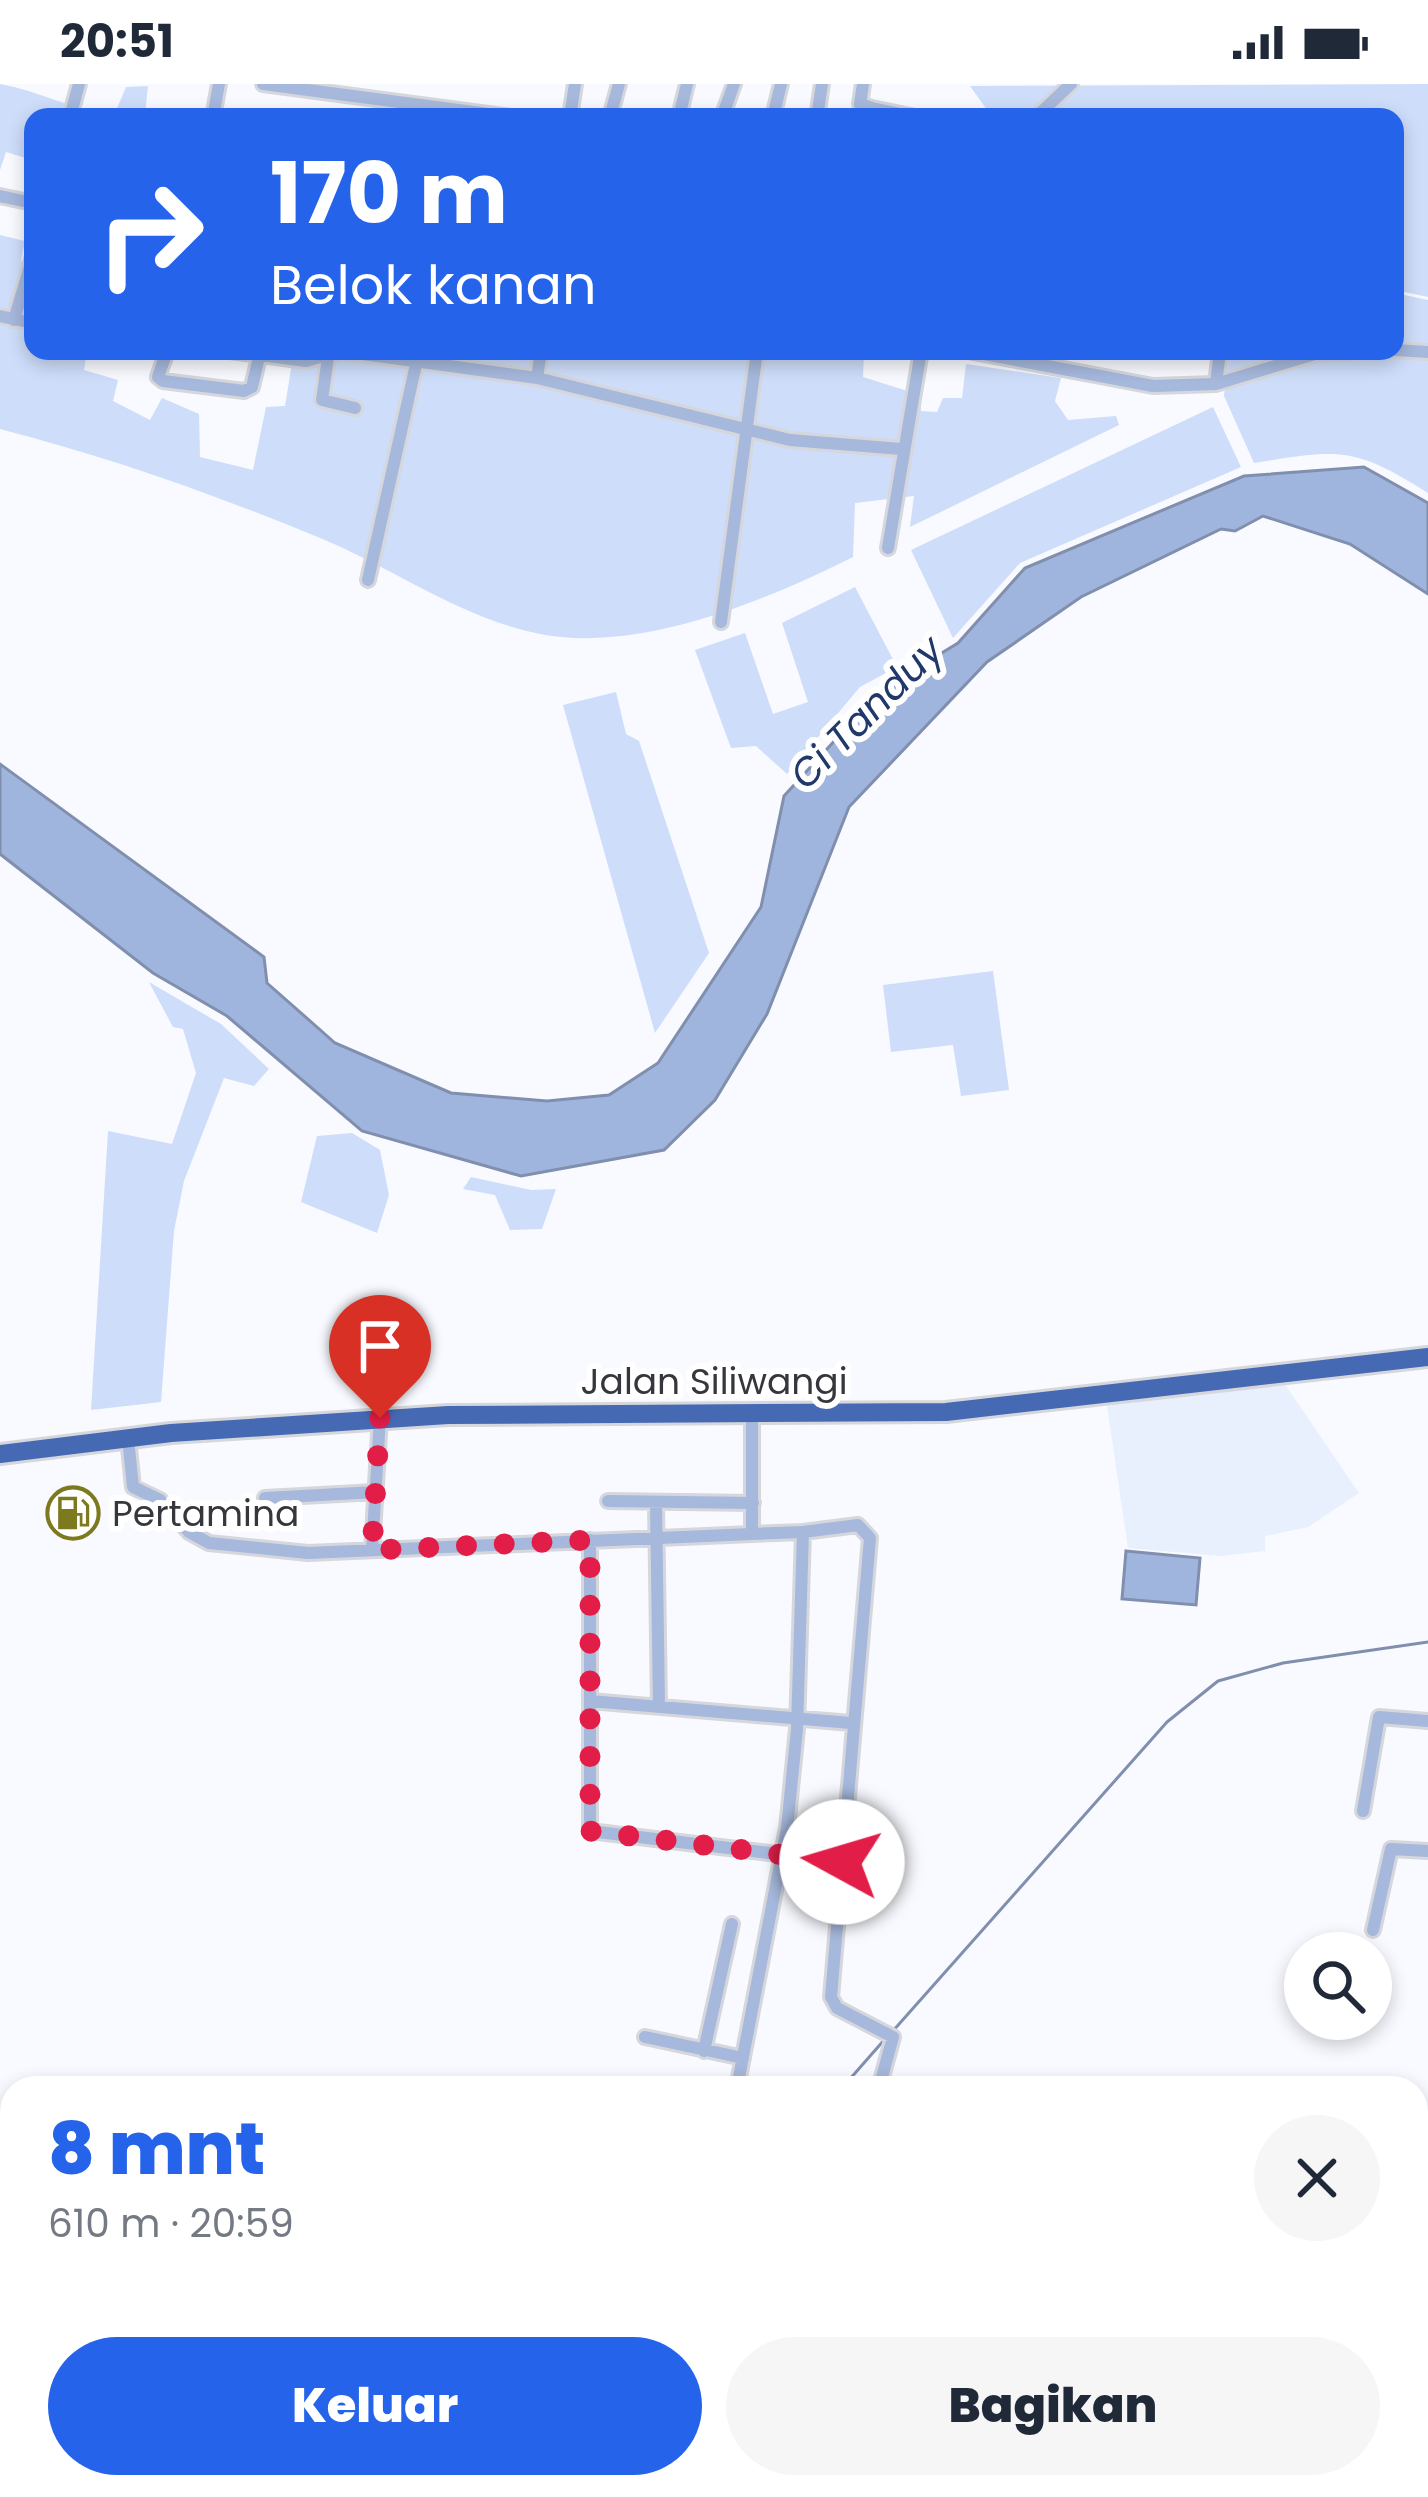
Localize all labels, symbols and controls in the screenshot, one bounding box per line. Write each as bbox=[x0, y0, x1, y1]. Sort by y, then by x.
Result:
text: 20:51 bbox=[60, 10, 174, 73]
text: 170 m bbox=[270, 135, 508, 252]
icon: right bbox=[72, 156, 228, 312]
text: Belok kanan bbox=[270, 247, 597, 323]
water label: Ci Tanduy bbox=[777, 622, 957, 801]
pin bbox=[329, 1295, 431, 1418]
icon: arrive bbox=[347, 1313, 413, 1379]
street label: Jalan Siliwangi bbox=[580, 1356, 848, 1407]
fuel station icon: Pertamina bbox=[45, 1485, 101, 1541]
place label: Pertamina bbox=[112, 1488, 299, 1539]
position arrow bbox=[779, 1799, 905, 1925]
map controls bbox=[1284, 1932, 1392, 2040]
button: search bbox=[1284, 1932, 1392, 2040]
text: 8 mnt bbox=[48, 2098, 265, 2199]
button: close bbox=[1254, 2115, 1380, 2241]
text: 610 m · 20:59 bbox=[48, 2196, 294, 2251]
button: Keluar bbox=[48, 2337, 702, 2475]
button: Bagikan bbox=[726, 2337, 1380, 2475]

